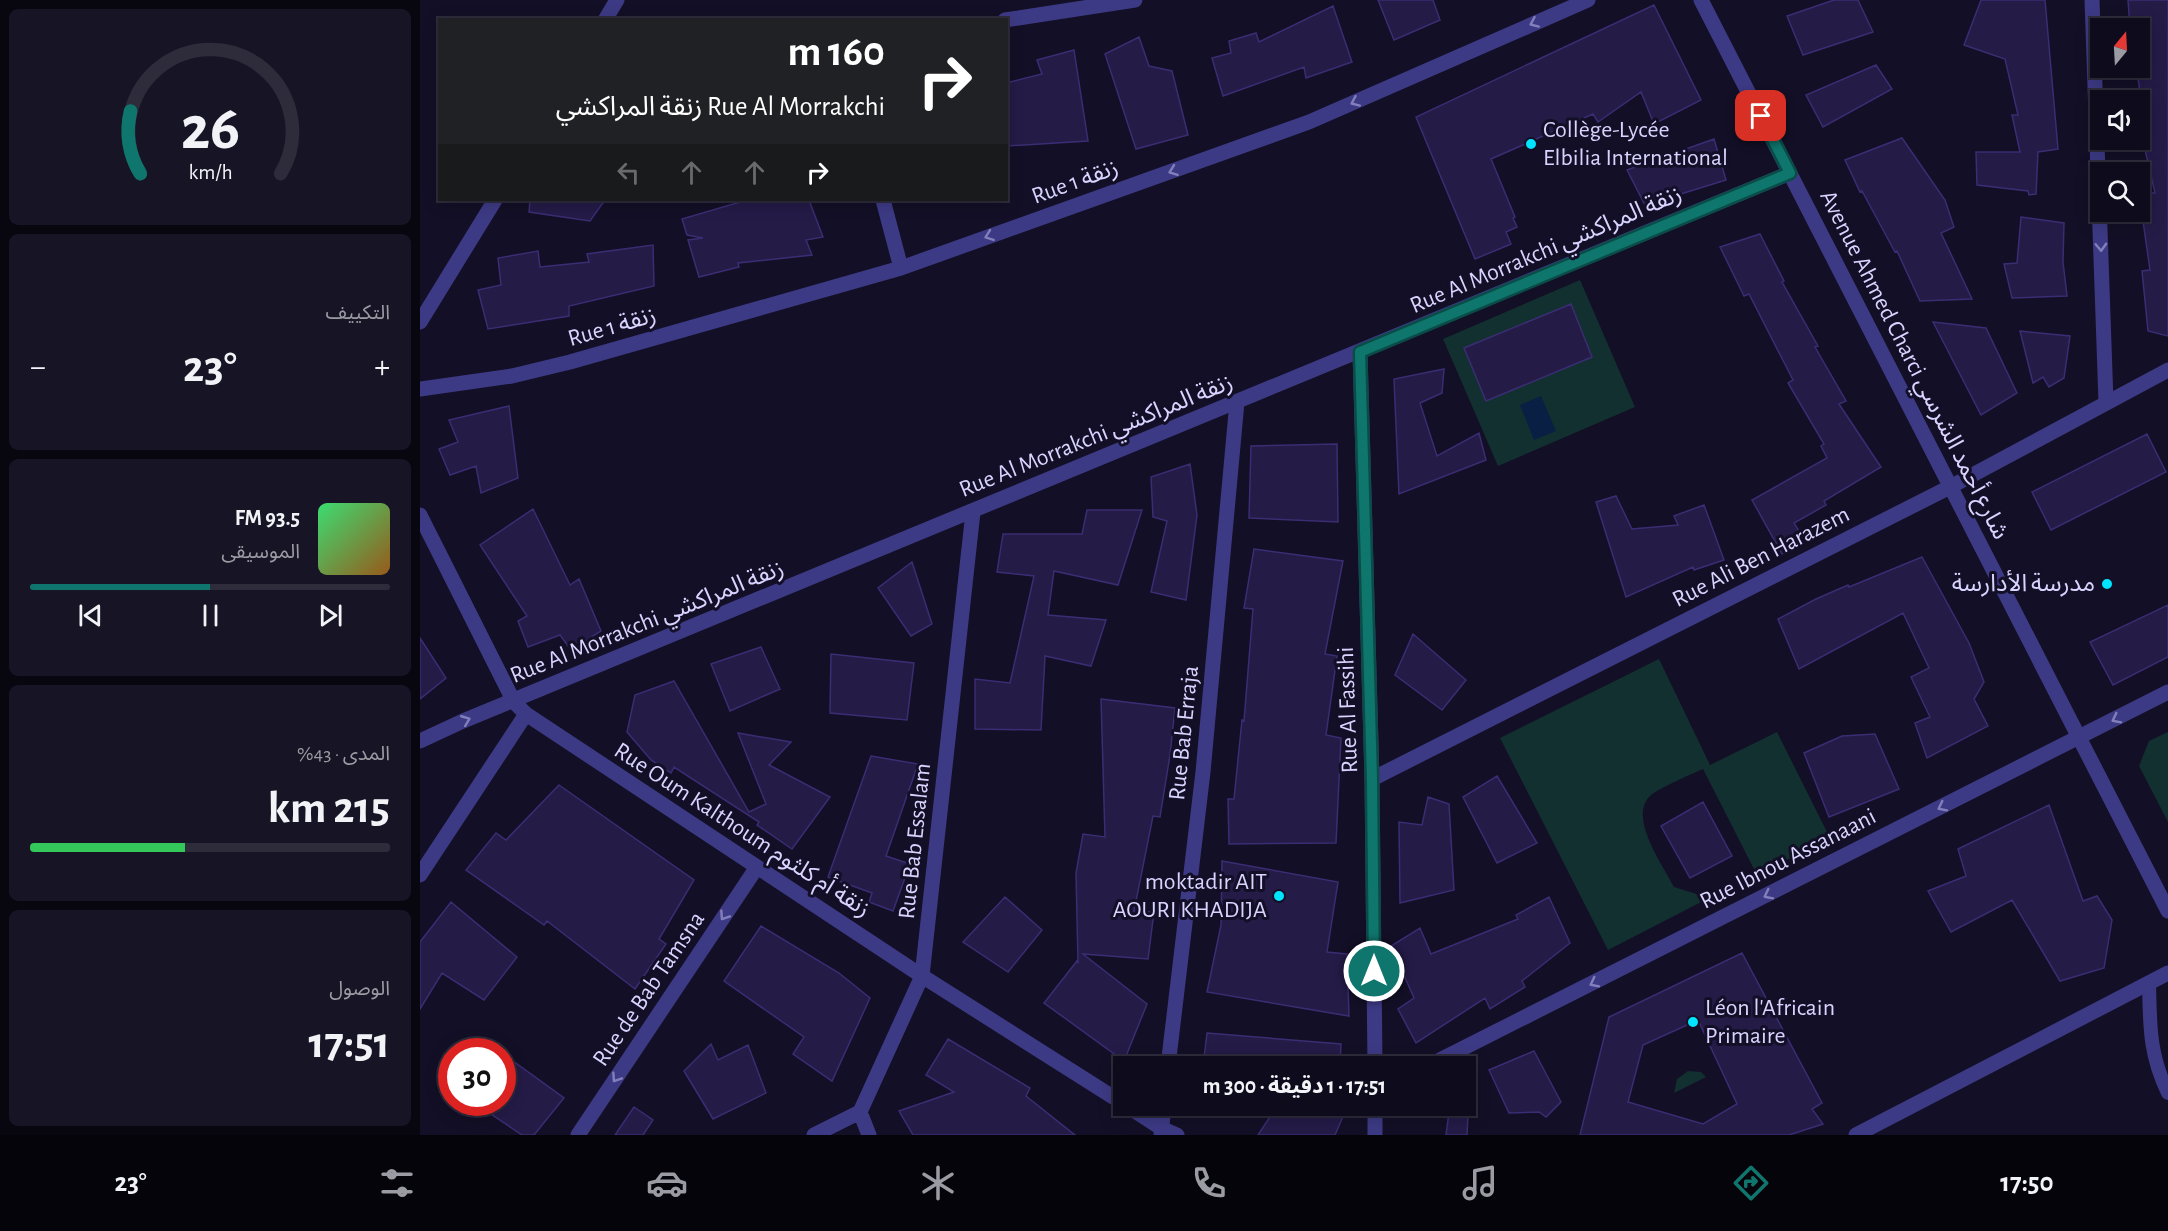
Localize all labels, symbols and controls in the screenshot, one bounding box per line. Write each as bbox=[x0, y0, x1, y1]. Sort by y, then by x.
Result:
one-way arrow bbox=[1529, 16, 1540, 28]
north arrow bbox=[2090, 18, 2150, 78]
map controls bbox=[2090, 18, 2150, 222]
text: 160 m bbox=[787, 31, 885, 73]
icon: right bbox=[906, 42, 984, 120]
pin bbox=[1735, 90, 1786, 141]
button: sound bbox=[2090, 90, 2150, 150]
text: Rue Al Morrakchi زنقة المراكشي bbox=[556, 93, 885, 120]
one-way arrow bbox=[1351, 95, 1362, 107]
text: 26 bbox=[180, 98, 240, 160]
icon: arrive bbox=[1744, 99, 1777, 132]
place label: Collège-Lycée Elbilia International bbox=[1543, 118, 1728, 170]
marker: Collège-Lycée Elbilia International bbox=[1524, 137, 1538, 151]
street label: Rue 1 زنقة bbox=[1028, 155, 1122, 210]
icon: left bbox=[612, 156, 645, 189]
icon: ahead bbox=[675, 156, 708, 189]
icon: ahead bbox=[738, 156, 771, 189]
icon: right bbox=[801, 156, 834, 189]
text: km/h bbox=[188, 162, 232, 183]
button: search bbox=[2090, 162, 2150, 222]
one-way arrow bbox=[1168, 163, 1179, 176]
street label: Rue Al Morrakchi زنقة المراكشي bbox=[1407, 182, 1688, 323]
street label: Avenue Ahmed Charci شارع أحمد الشرسي bbox=[1810, 184, 2017, 546]
one-way arrow bbox=[985, 229, 995, 242]
one-way arrow bbox=[2094, 243, 2107, 252]
text: التكييف bbox=[326, 303, 390, 323]
street label: Rue 1 زنقة bbox=[565, 303, 659, 352]
text: 23° bbox=[183, 345, 237, 390]
text: − bbox=[30, 351, 46, 384]
text: + bbox=[374, 351, 390, 384]
street label: Rue Al Morrakchi زنقة المراكشي bbox=[956, 370, 1238, 507]
street label: Rue Ali Ben Harazem bbox=[1669, 502, 1853, 612]
text: 93.5 FM bbox=[235, 507, 300, 529]
text: الموسيقى bbox=[221, 542, 300, 562]
street label: Rue Al Morrakchi زنقة المراكشي bbox=[507, 556, 789, 693]
place label: مدرسة الأدارسة bbox=[1952, 569, 2095, 597]
marker: مدرسة الأدارسة bbox=[2100, 577, 2114, 591]
icon: previous bbox=[74, 599, 107, 632]
icon: pause bbox=[194, 599, 227, 632]
icon: next bbox=[314, 599, 347, 632]
street label: Rue Al Fassihi bbox=[1334, 646, 1362, 774]
street label: Rue Bab Erraja bbox=[1165, 664, 1203, 802]
one-way arrow bbox=[2111, 712, 2122, 723]
one-way arrow bbox=[460, 715, 471, 727]
street label: Rue Oum Kalthoum زنقة أم كلثوم bbox=[607, 734, 877, 926]
text: المدى · 43% bbox=[297, 744, 390, 764]
street label: Rue Bab Essalam bbox=[895, 762, 935, 920]
text: 215 km bbox=[268, 786, 390, 831]
one-way arrow bbox=[1937, 799, 1948, 811]
street label: Rue Ibnou Assanaani bbox=[1696, 804, 1880, 914]
place label: moktadir AIT AOURI KHADIJA bbox=[1113, 870, 1267, 922]
one-way arrow bbox=[1763, 887, 1774, 899]
marker: moktadir AIT AOURI KHADIJA bbox=[1272, 889, 1286, 903]
street label: Rue de Bab Tamsna bbox=[589, 908, 709, 1070]
one-way arrow bbox=[721, 909, 732, 920]
position arrow bbox=[1342, 939, 1406, 1003]
one-way arrow bbox=[1589, 975, 1600, 987]
text: الوصول bbox=[329, 979, 390, 999]
place label: Léon l'Africain Primaire bbox=[1705, 996, 1835, 1048]
marker: Léon l'Africain Primaire bbox=[1686, 1015, 1700, 1029]
text: 17:51 bbox=[308, 1021, 390, 1066]
speed limit sign: 30 bbox=[438, 1038, 516, 1116]
one-way arrow bbox=[612, 1071, 623, 1082]
text: 17:51 · 1 دقيقة · 300 m bbox=[1203, 1075, 1386, 1097]
icon: filters bbox=[376, 1162, 418, 1204]
icon: car bbox=[646, 1162, 688, 1204]
icon: climate bbox=[917, 1162, 959, 1204]
icon: phone bbox=[1188, 1162, 1230, 1204]
icon: music bbox=[1459, 1162, 1501, 1204]
icon: directions bbox=[1730, 1162, 1772, 1204]
text: 23° bbox=[114, 1169, 147, 1196]
text: 17:50 bbox=[2000, 1169, 2054, 1196]

